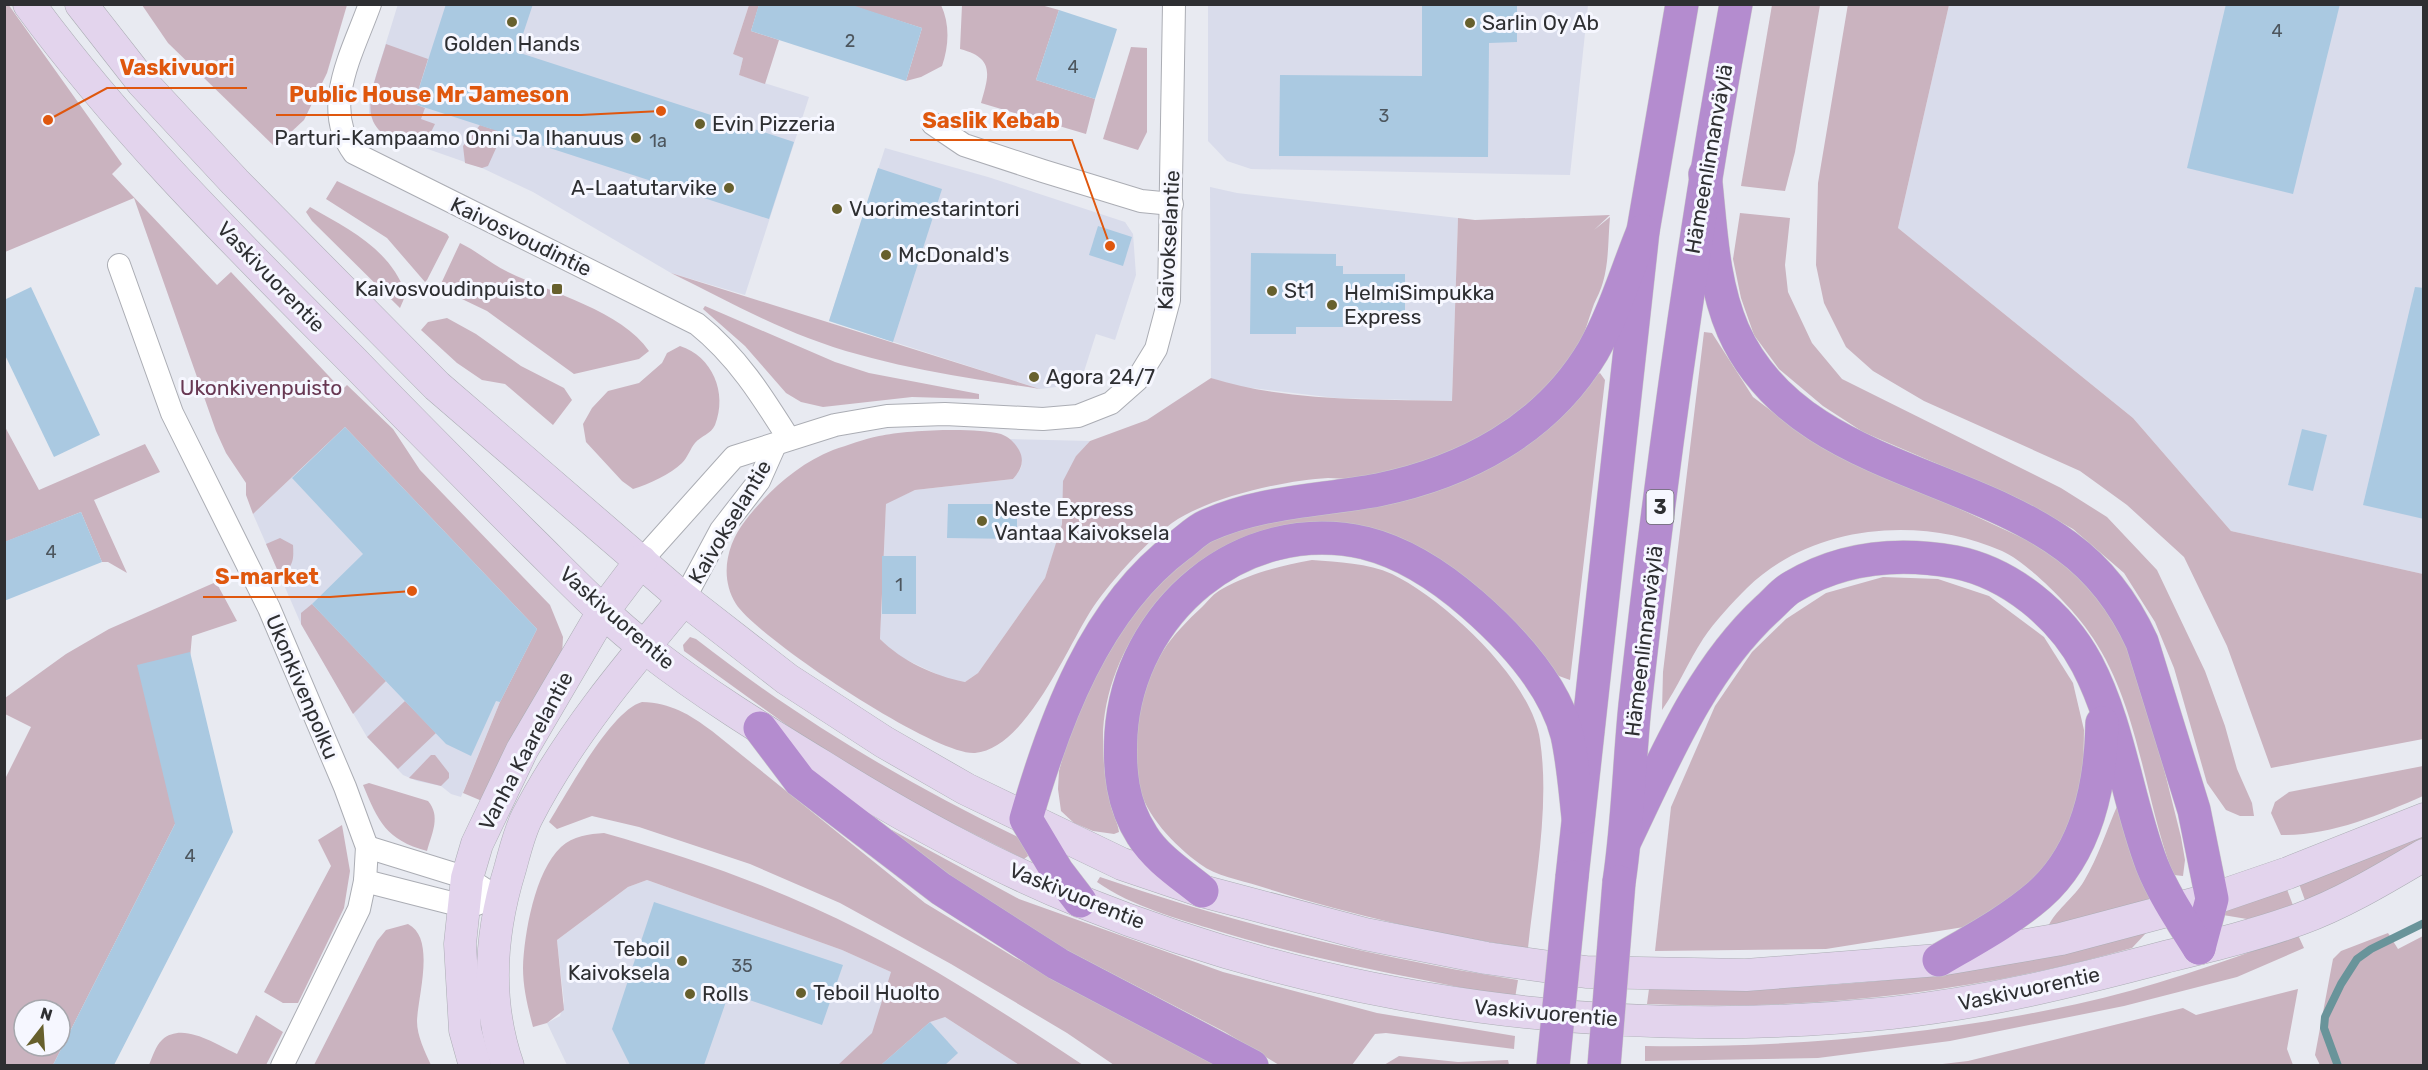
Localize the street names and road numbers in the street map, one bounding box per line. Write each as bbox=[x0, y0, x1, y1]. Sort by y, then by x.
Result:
street label: Hämeenlinnanväylä bbox=[1680, 62, 1737, 256]
street label: Kaivokselantie bbox=[1152, 169, 1185, 310]
street label: Kaivosvoudintie bbox=[447, 192, 596, 282]
street label: Vaskivuorentie bbox=[212, 216, 330, 337]
street label: Kaivokselantie bbox=[683, 455, 776, 588]
road number: 3 bbox=[1646, 490, 1674, 524]
street label: Hämeenlinnanväylä bbox=[1619, 544, 1668, 738]
street label: Vaskivuorentie bbox=[555, 561, 680, 674]
street label: Ukonkivenpolku bbox=[261, 611, 344, 763]
street label: Vanha Kaarelantie bbox=[473, 667, 578, 834]
street label: Vaskivuorentie bbox=[1006, 857, 1149, 934]
street label: Vaskivuorentie bbox=[1956, 961, 2102, 1016]
street label: Vaskivuorentie bbox=[1473, 994, 1619, 1031]

